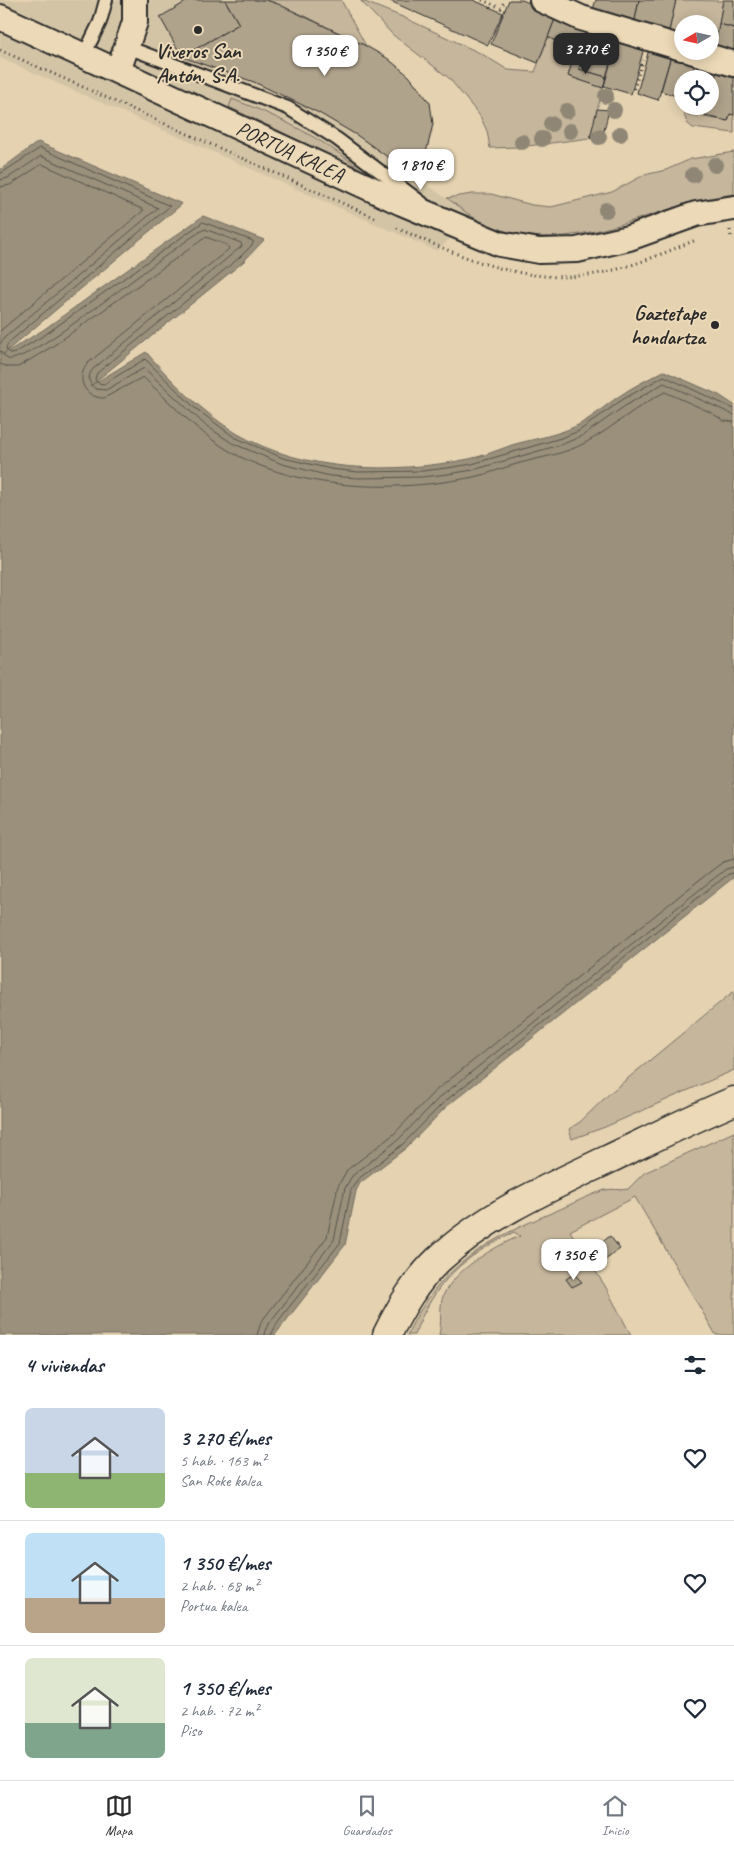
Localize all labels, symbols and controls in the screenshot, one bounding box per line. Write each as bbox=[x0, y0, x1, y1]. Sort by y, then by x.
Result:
north arrow bbox=[674, 15, 719, 60]
map controls bbox=[674, 15, 719, 115]
marker: Viveros San Antón, S.A. bbox=[192, 24, 204, 36]
pin: 3 270 € bbox=[540, 32, 632, 75]
pin: 1 350 € bbox=[279, 34, 371, 77]
place label: Viveros San Antón, S.A. bbox=[155, 38, 242, 88]
text: 3 270 € bbox=[564, 39, 608, 59]
text: 1 350 € bbox=[303, 41, 347, 61]
button: locate bbox=[674, 70, 719, 115]
street label: PORTUA KALEA bbox=[232, 115, 349, 188]
pin: 1 810 € bbox=[375, 148, 467, 191]
text: 1 810 € bbox=[399, 155, 443, 175]
place label: Gaztetape hondartza bbox=[631, 300, 707, 350]
marker: Gaztetape hondartza bbox=[709, 319, 721, 331]
pin: 1 350 € bbox=[528, 1238, 620, 1281]
text: 1 350 € bbox=[552, 1245, 596, 1265]
icon: filters bbox=[681, 1351, 709, 1379]
text: 4 viviendas bbox=[25, 1352, 104, 1378]
text: 3 270 €/mes bbox=[180, 1425, 271, 1451]
icon: home bbox=[65, 1428, 125, 1488]
icon: heart bbox=[681, 1444, 709, 1472]
text: 5 hab. · 163 m² bbox=[180, 1451, 266, 1471]
text: San Roke kalea bbox=[180, 1471, 262, 1491]
text: 1 350 €/mes bbox=[180, 1550, 270, 1576]
icon: home bbox=[65, 1553, 125, 1613]
icon: heart bbox=[681, 1569, 709, 1597]
text: 2 hab. · 68 m² bbox=[180, 1576, 259, 1596]
text: Portua kalea bbox=[180, 1596, 247, 1616]
text: 1 350 €/mes bbox=[180, 1675, 270, 1701]
icon: home bbox=[65, 1678, 125, 1738]
icon: heart bbox=[681, 1694, 709, 1722]
text: 2 hab. · 72 m² bbox=[180, 1701, 259, 1721]
text: Piso bbox=[180, 1721, 202, 1741]
tab: Mapa bbox=[105, 1792, 133, 1839]
tab: Guardados bbox=[342, 1792, 392, 1839]
tab: Inicio bbox=[601, 1792, 629, 1839]

